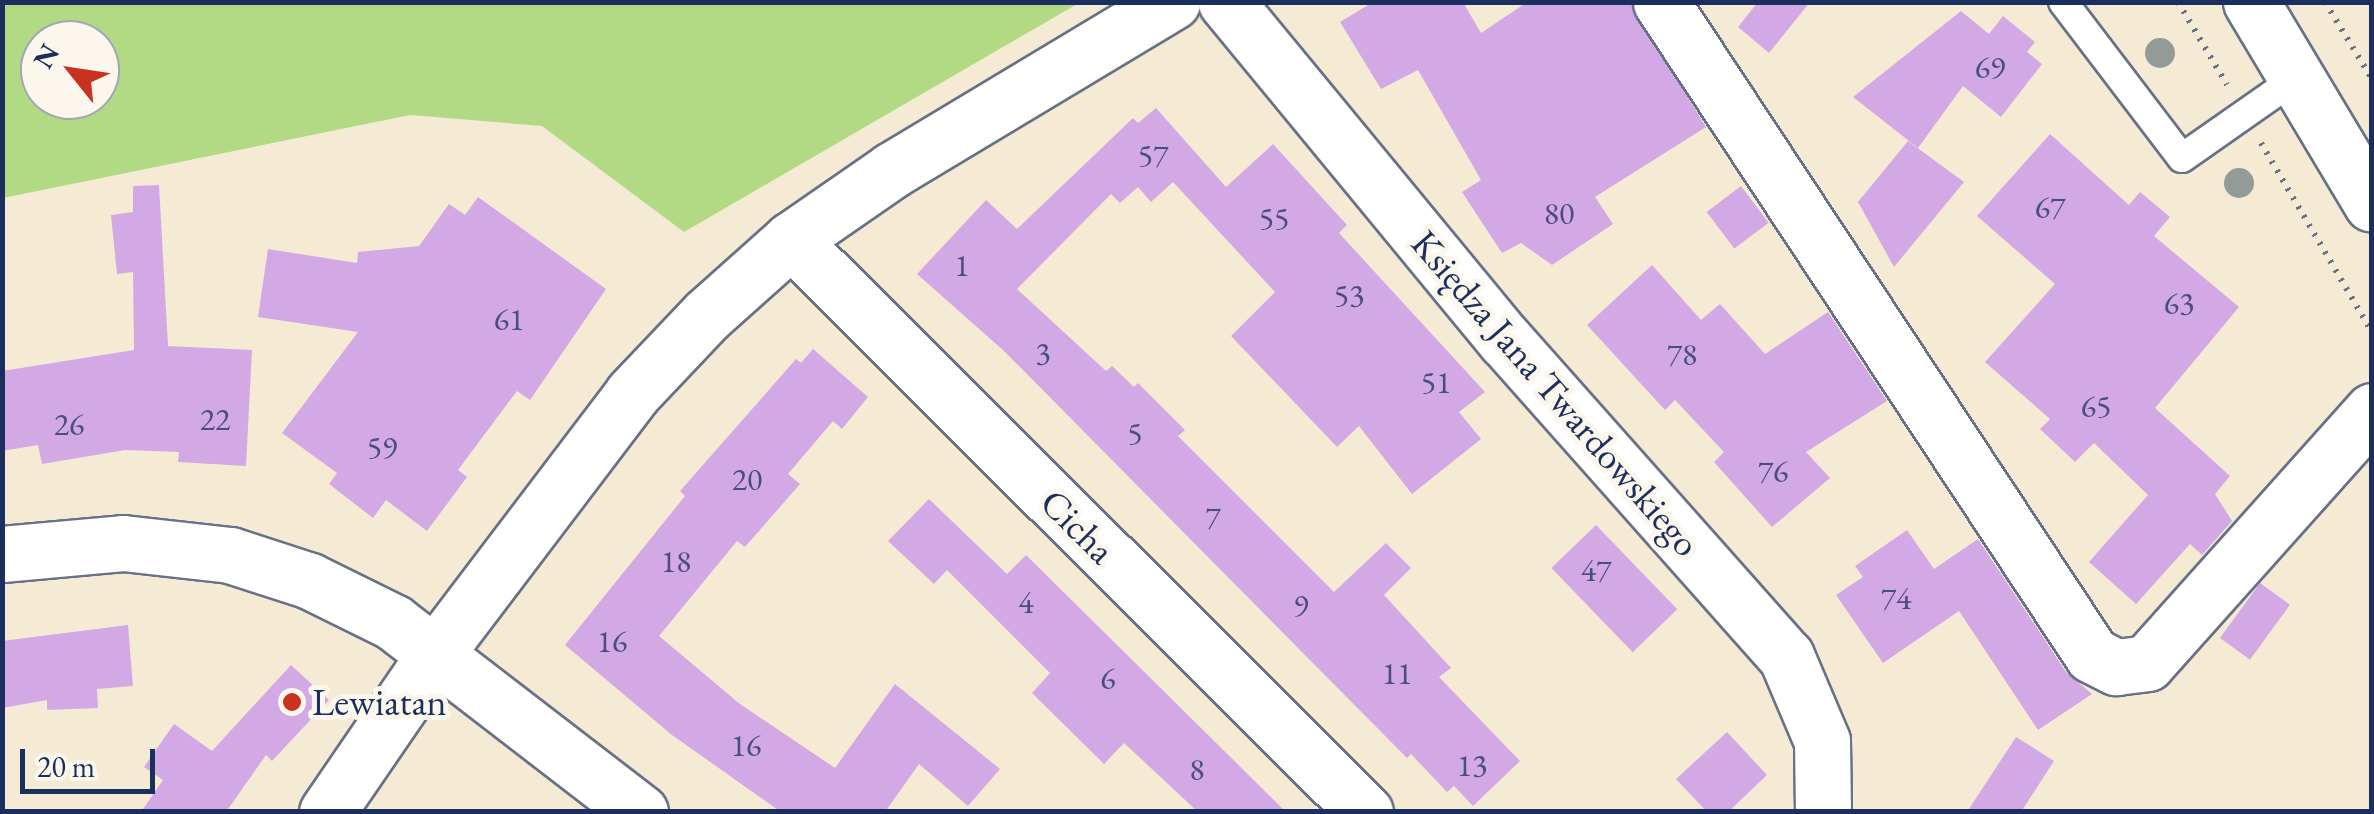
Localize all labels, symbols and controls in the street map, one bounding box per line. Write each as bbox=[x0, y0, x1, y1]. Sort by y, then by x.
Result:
north arrow bbox=[20, 20, 120, 120]
text: N bbox=[24, 37, 67, 75]
house number: 69 bbox=[1975, 48, 2005, 86]
house number: 57 bbox=[1138, 136, 1168, 174]
house number: 67 bbox=[2035, 188, 2065, 226]
house number: 80 bbox=[1544, 194, 1574, 232]
house number: 55 bbox=[1259, 199, 1289, 237]
street label: Księdza Jana Twardowskiego bbox=[1402, 221, 1710, 565]
house number: 1 bbox=[954, 246, 970, 284]
house number: 53 bbox=[1334, 276, 1364, 314]
house number: 63 bbox=[2164, 284, 2194, 322]
house number: 61 bbox=[494, 300, 524, 338]
house number: 3 bbox=[1035, 334, 1051, 372]
house number: 78 bbox=[1667, 335, 1697, 373]
house number: 51 bbox=[1421, 363, 1451, 401]
house number: 65 bbox=[2081, 387, 2111, 425]
house number: 22 bbox=[200, 400, 230, 438]
house number: 26 bbox=[54, 405, 84, 443]
house number: 5 bbox=[1127, 414, 1143, 452]
house number: 59 bbox=[367, 428, 397, 466]
house number: 76 bbox=[1758, 452, 1788, 490]
house number: 20 bbox=[732, 460, 762, 498]
street label: Cicha bbox=[1031, 479, 1125, 573]
house number: 7 bbox=[1205, 498, 1221, 536]
house number: 18 bbox=[661, 542, 691, 580]
house number: 47 bbox=[1581, 551, 1611, 589]
house number: 74 bbox=[1881, 579, 1911, 617]
house number: 4 bbox=[1018, 583, 1034, 621]
house number: 9 bbox=[1293, 586, 1309, 624]
house number: 16 bbox=[597, 622, 627, 660]
house number: 11 bbox=[1382, 654, 1412, 692]
house number: 6 bbox=[1100, 659, 1116, 697]
place label: Lewiatan bbox=[312, 679, 447, 725]
marker: Lewiatan bbox=[281, 691, 303, 713]
house number: 16 bbox=[731, 726, 761, 764]
scale bar bbox=[25, 729, 160, 791]
house number: 13 bbox=[1457, 746, 1487, 784]
text: 20 m bbox=[37, 747, 95, 786]
house number: 8 bbox=[1189, 750, 1205, 788]

